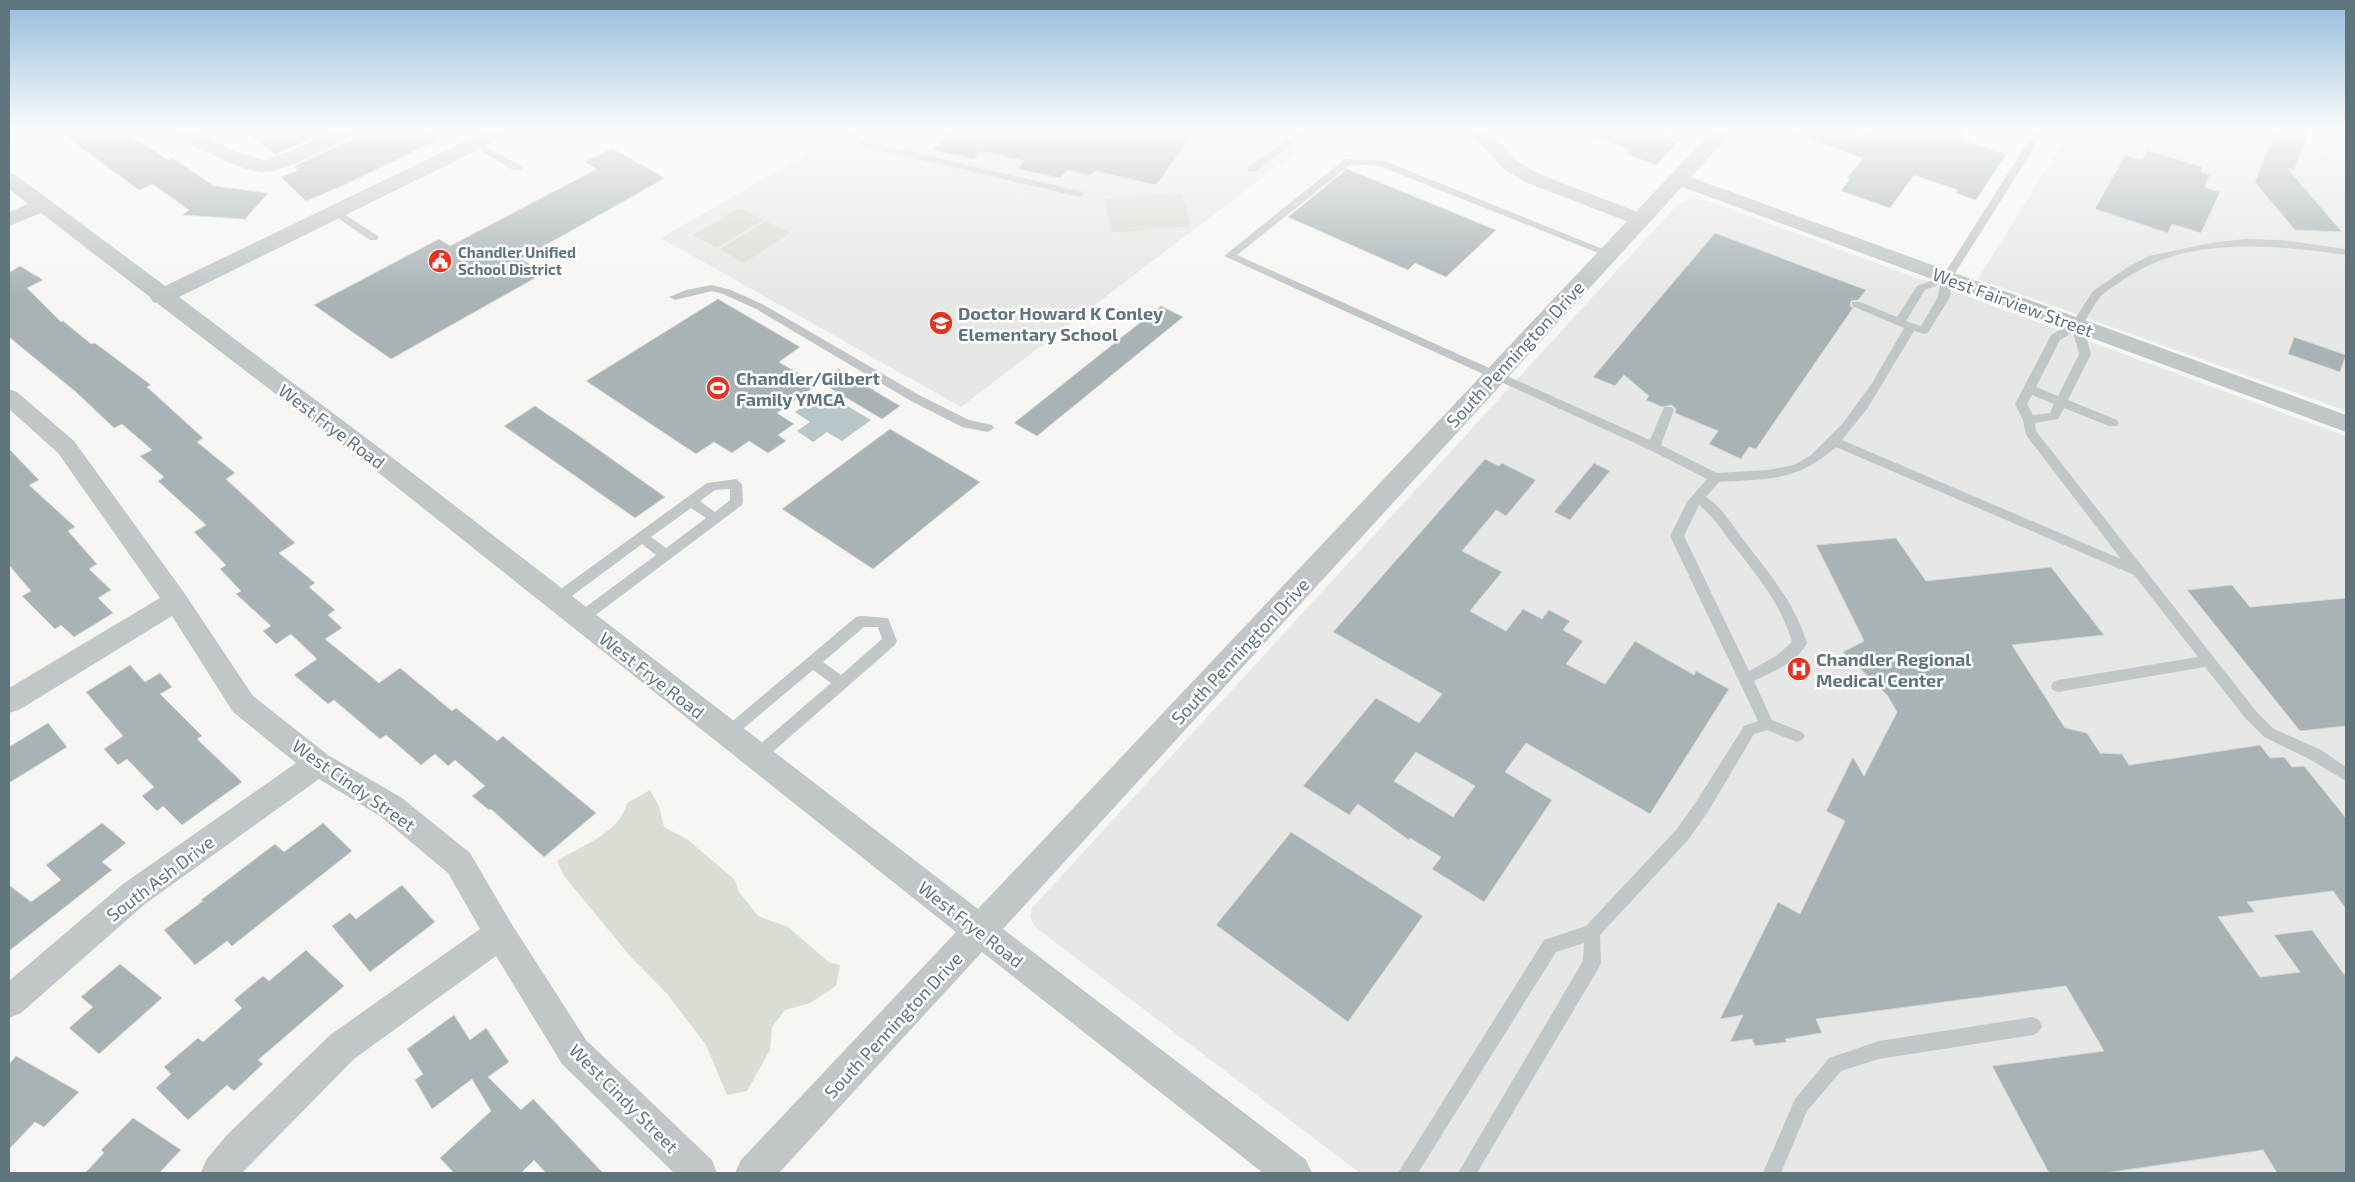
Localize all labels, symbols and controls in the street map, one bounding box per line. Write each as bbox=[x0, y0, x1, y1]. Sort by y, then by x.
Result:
place label: Chandler Unified School District bbox=[458, 243, 576, 278]
public building icon: Chandler Unified School District bbox=[427, 248, 453, 274]
street label: West Fairview Street bbox=[1930, 263, 2097, 341]
street label: South Pennington Drive bbox=[1441, 276, 1589, 432]
place label: Doctor Howard K Conley Elementary School bbox=[958, 302, 1164, 345]
school or university icon: Doctor Howard K Conley Elementary School bbox=[928, 310, 954, 336]
place label: Chandler/Gilbert Family YMCA bbox=[736, 367, 881, 410]
sports icon: Chandler/Gilbert Family YMCA bbox=[705, 375, 731, 401]
street label: West Frye Road bbox=[274, 379, 390, 473]
street label: South Pennington Drive bbox=[1166, 573, 1314, 729]
street label: West Frye Road bbox=[595, 627, 709, 723]
place label: Chandler Regional Medical Center bbox=[1816, 648, 1971, 691]
hospital icon: Chandler Regional Medical Center bbox=[1786, 656, 1812, 682]
street label: West Cindy Street bbox=[288, 734, 420, 836]
street label: South Ash Drive bbox=[102, 830, 218, 926]
street label: West Frye Road bbox=[914, 876, 1028, 972]
street label: South Pennington Drive bbox=[819, 947, 967, 1103]
street label: West Cindy Street bbox=[565, 1039, 683, 1157]

